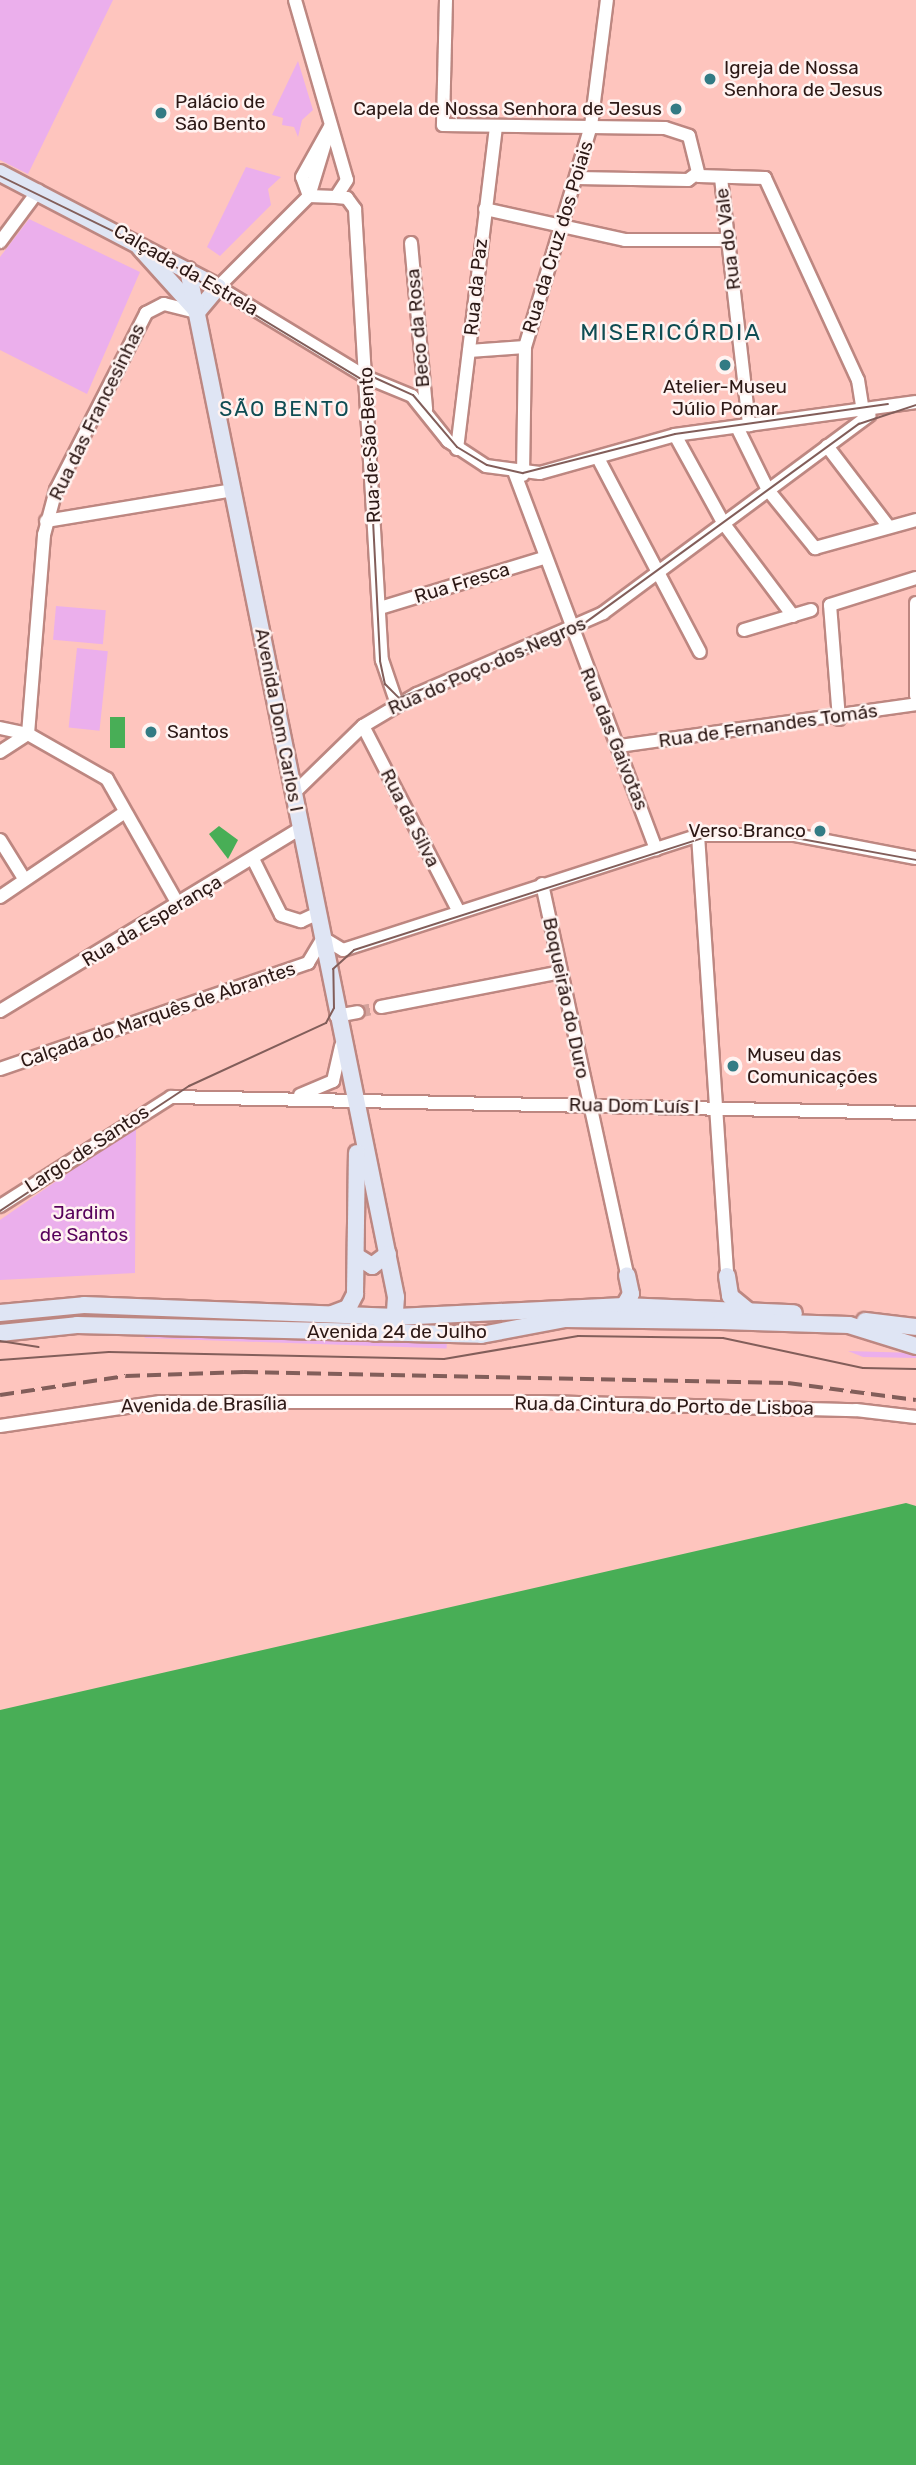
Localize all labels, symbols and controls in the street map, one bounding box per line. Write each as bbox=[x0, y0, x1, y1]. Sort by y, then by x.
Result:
place label: Igreja de Nossa Senhora de Jesus bbox=[724, 57, 883, 101]
marker: Igreja de Nossa Senhora de Jesus bbox=[702, 71, 718, 87]
place label: Palácio de São Bento bbox=[175, 91, 266, 135]
place label: Capela de Nossa Senhora de Jesus bbox=[353, 98, 662, 120]
marker: Capela de Nossa Senhora de Jesus bbox=[668, 101, 684, 117]
marker: Palácio de São Bento bbox=[153, 105, 169, 121]
street label: Rua da Cruz dos Poiais bbox=[518, 138, 598, 336]
street label: Rua do Vale bbox=[710, 186, 746, 292]
street label: Calçada da Estrela bbox=[110, 219, 262, 321]
street label: Rua da Paz bbox=[460, 237, 492, 337]
street label: Beco da Rosa bbox=[401, 268, 435, 388]
district label: MISERICÓRDIA bbox=[582, 318, 760, 346]
street label: Rua das Francesinhas bbox=[44, 320, 150, 504]
marker: Atelier-Museu Júlio Pomar bbox=[717, 357, 733, 373]
street label: Rua de São Bento bbox=[355, 366, 385, 524]
place label: Atelier-Museu Júlio Pomar bbox=[663, 376, 787, 420]
district label: SÃO BENTO bbox=[220, 396, 350, 422]
street label: Rua Fresca bbox=[412, 558, 512, 608]
street label: Rua do Poço dos Negros bbox=[384, 612, 590, 720]
street label: Avenida Dom Carlos I bbox=[250, 626, 308, 814]
street label: Rua das Gaivotas bbox=[575, 664, 653, 814]
street label: Rua de Fernandes Tomás bbox=[657, 699, 879, 753]
place label: Santos bbox=[167, 721, 229, 743]
marker: Santos bbox=[141, 722, 161, 742]
street label: Rua da Silva bbox=[376, 765, 444, 871]
place label: Verso Branco bbox=[688, 820, 806, 842]
marker: Verso Branco bbox=[812, 823, 828, 839]
street label: Rua da Esperança bbox=[78, 870, 226, 972]
street label: Boqueirão do Duro bbox=[538, 915, 594, 1081]
street label: Calçada do Marquês de Abrantes bbox=[17, 957, 299, 1073]
place label: Museu das Comunicações bbox=[747, 1044, 878, 1088]
marker: Museu das Comunicações bbox=[725, 1058, 741, 1074]
street label: Rua Dom Luís I bbox=[569, 1093, 699, 1119]
street label: Largo de Santos bbox=[21, 1100, 153, 1198]
park label: Jardim de Santos bbox=[40, 1202, 128, 1246]
street label: Avenida 24 de Julho bbox=[307, 1321, 487, 1343]
street label: Avenida de Brasília bbox=[121, 1392, 287, 1418]
street label: Rua da Cintura do Porto de Lisboa bbox=[514, 1392, 814, 1420]

